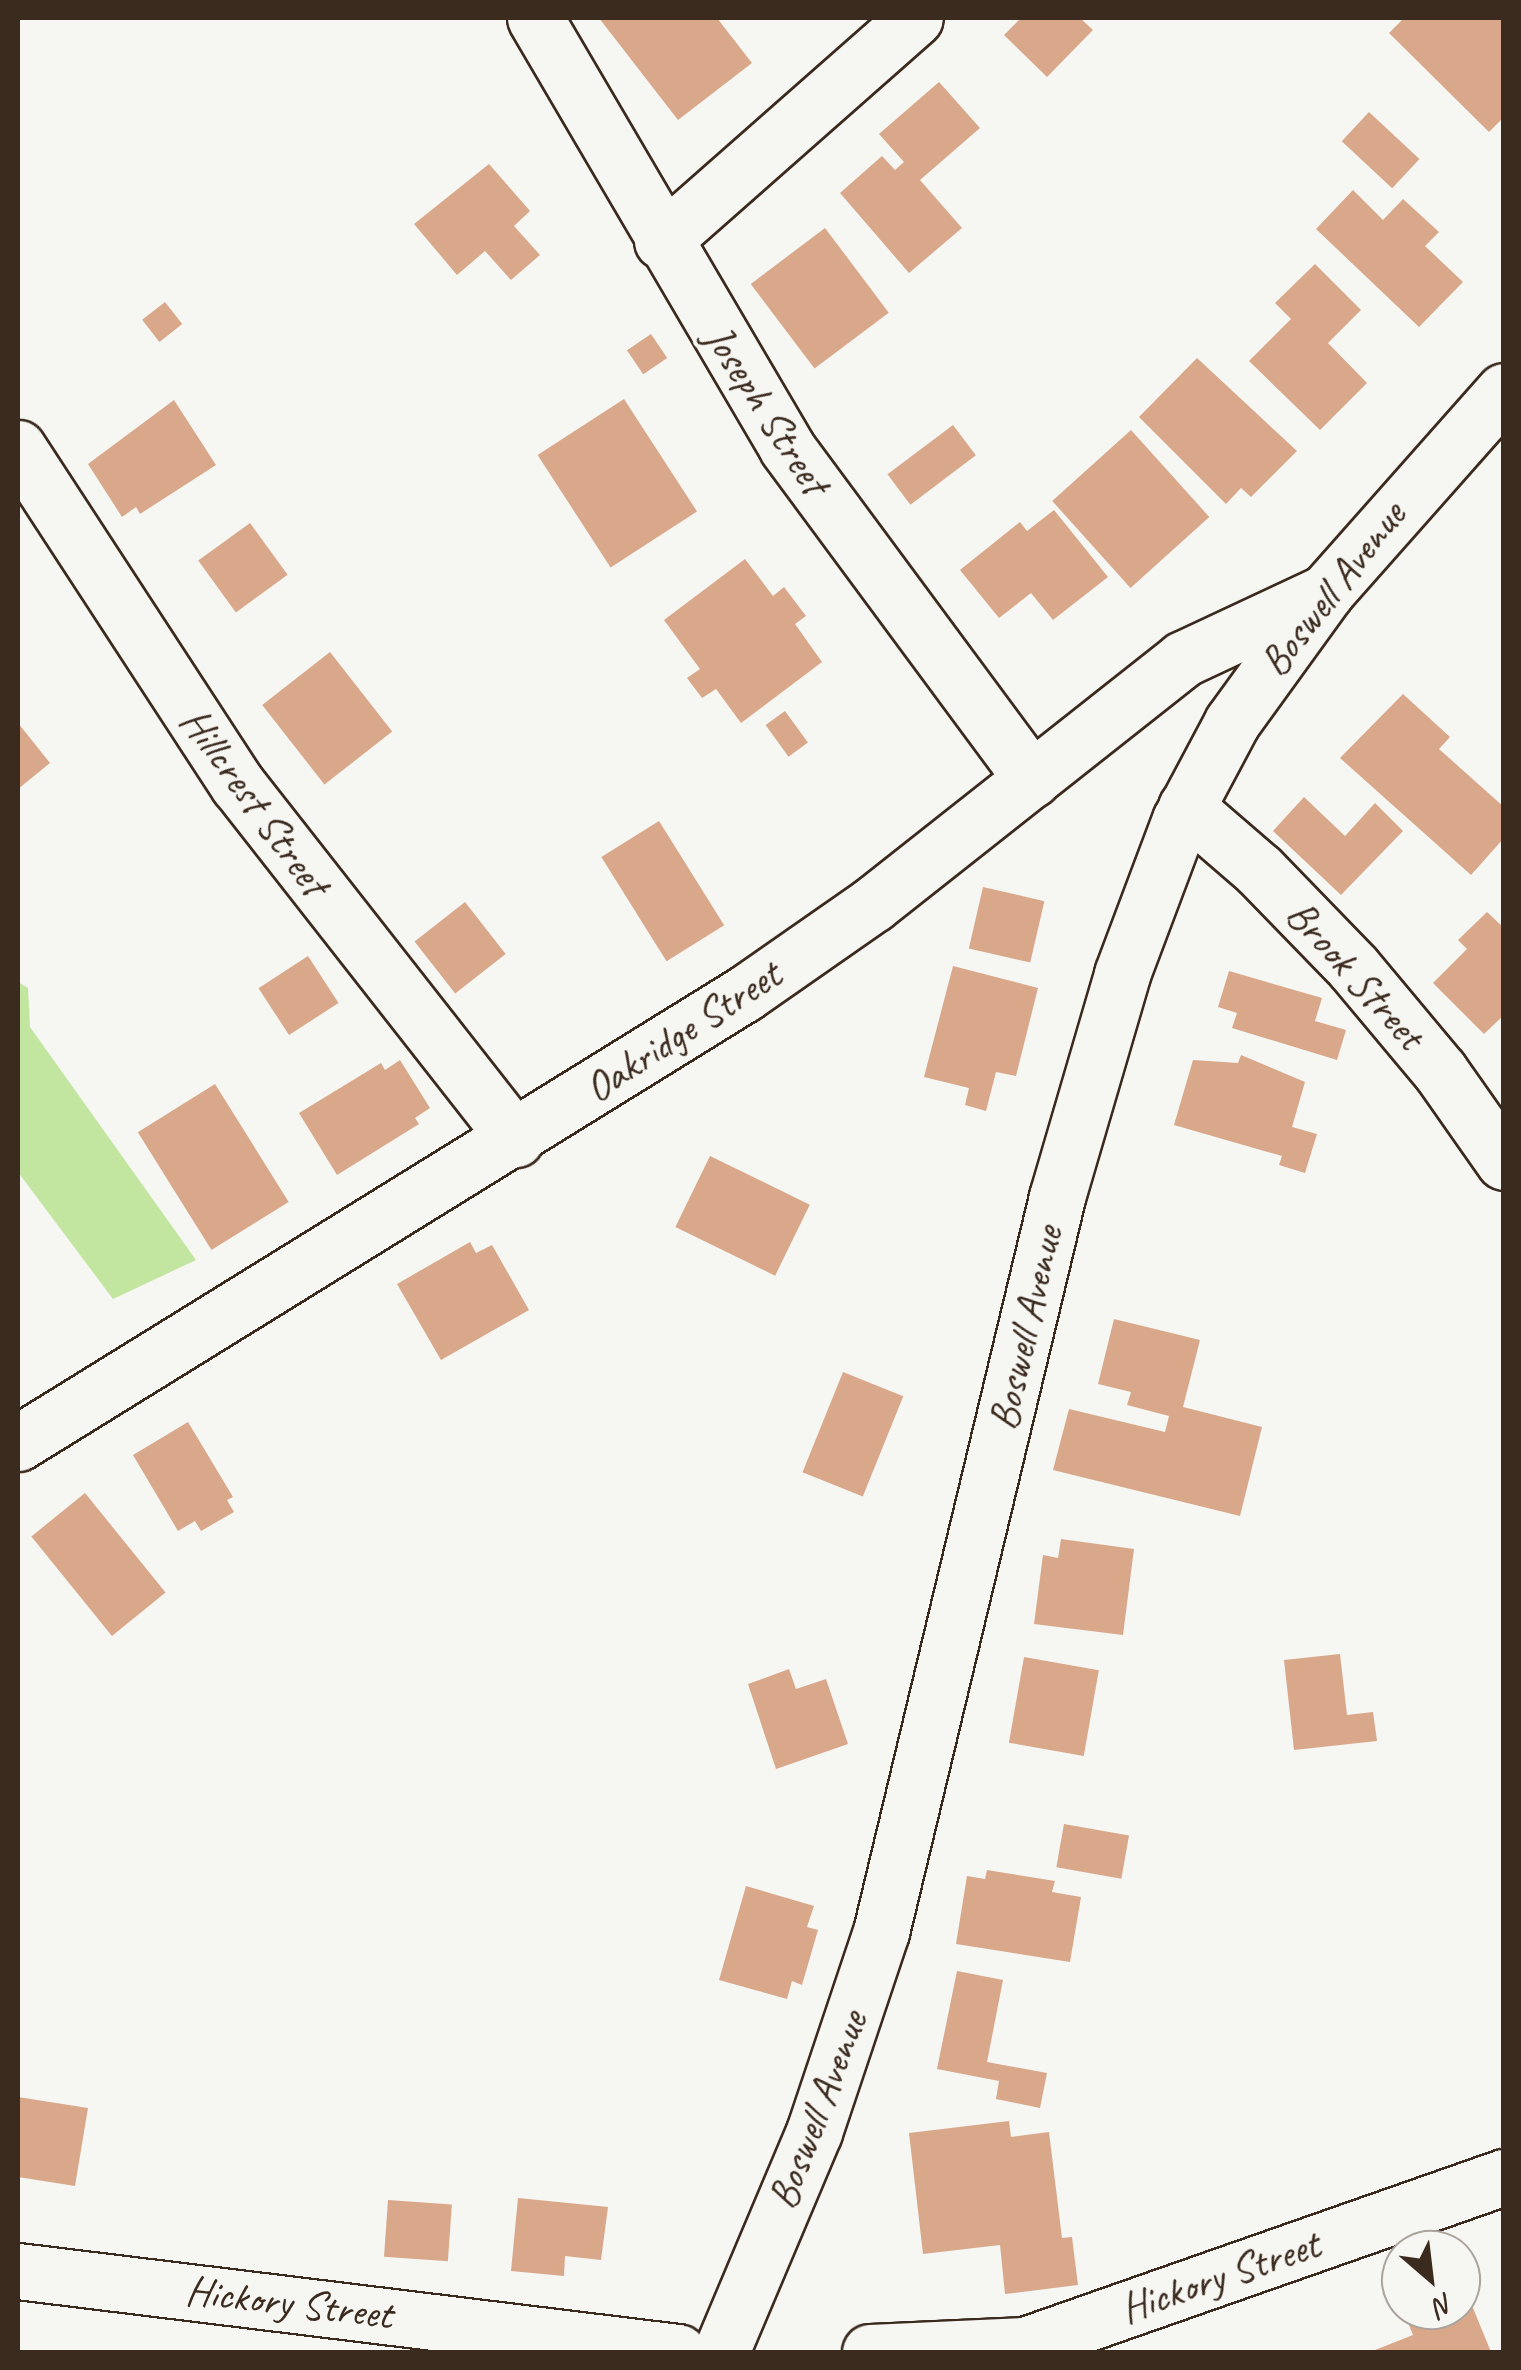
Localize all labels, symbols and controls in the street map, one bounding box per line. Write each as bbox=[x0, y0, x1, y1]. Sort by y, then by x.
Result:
street label: Joseph Street bbox=[693, 316, 839, 504]
street label: Boswell Avenue bbox=[1249, 492, 1417, 686]
street label: Hillcrest Street bbox=[169, 698, 339, 906]
street label: Brook Street bbox=[1275, 890, 1435, 1060]
street label: Oakridge Street bbox=[575, 950, 791, 1114]
street label: Boswell Avenue bbox=[978, 1221, 1074, 1435]
street label: Boswell Avenue bbox=[757, 2004, 879, 2216]
street label: Hickory Street bbox=[1113, 2219, 1327, 2335]
north arrow bbox=[1381, 2230, 1481, 2330]
street label: Hickory Street bbox=[183, 2265, 395, 2341]
text: N bbox=[1429, 2286, 1460, 2325]

